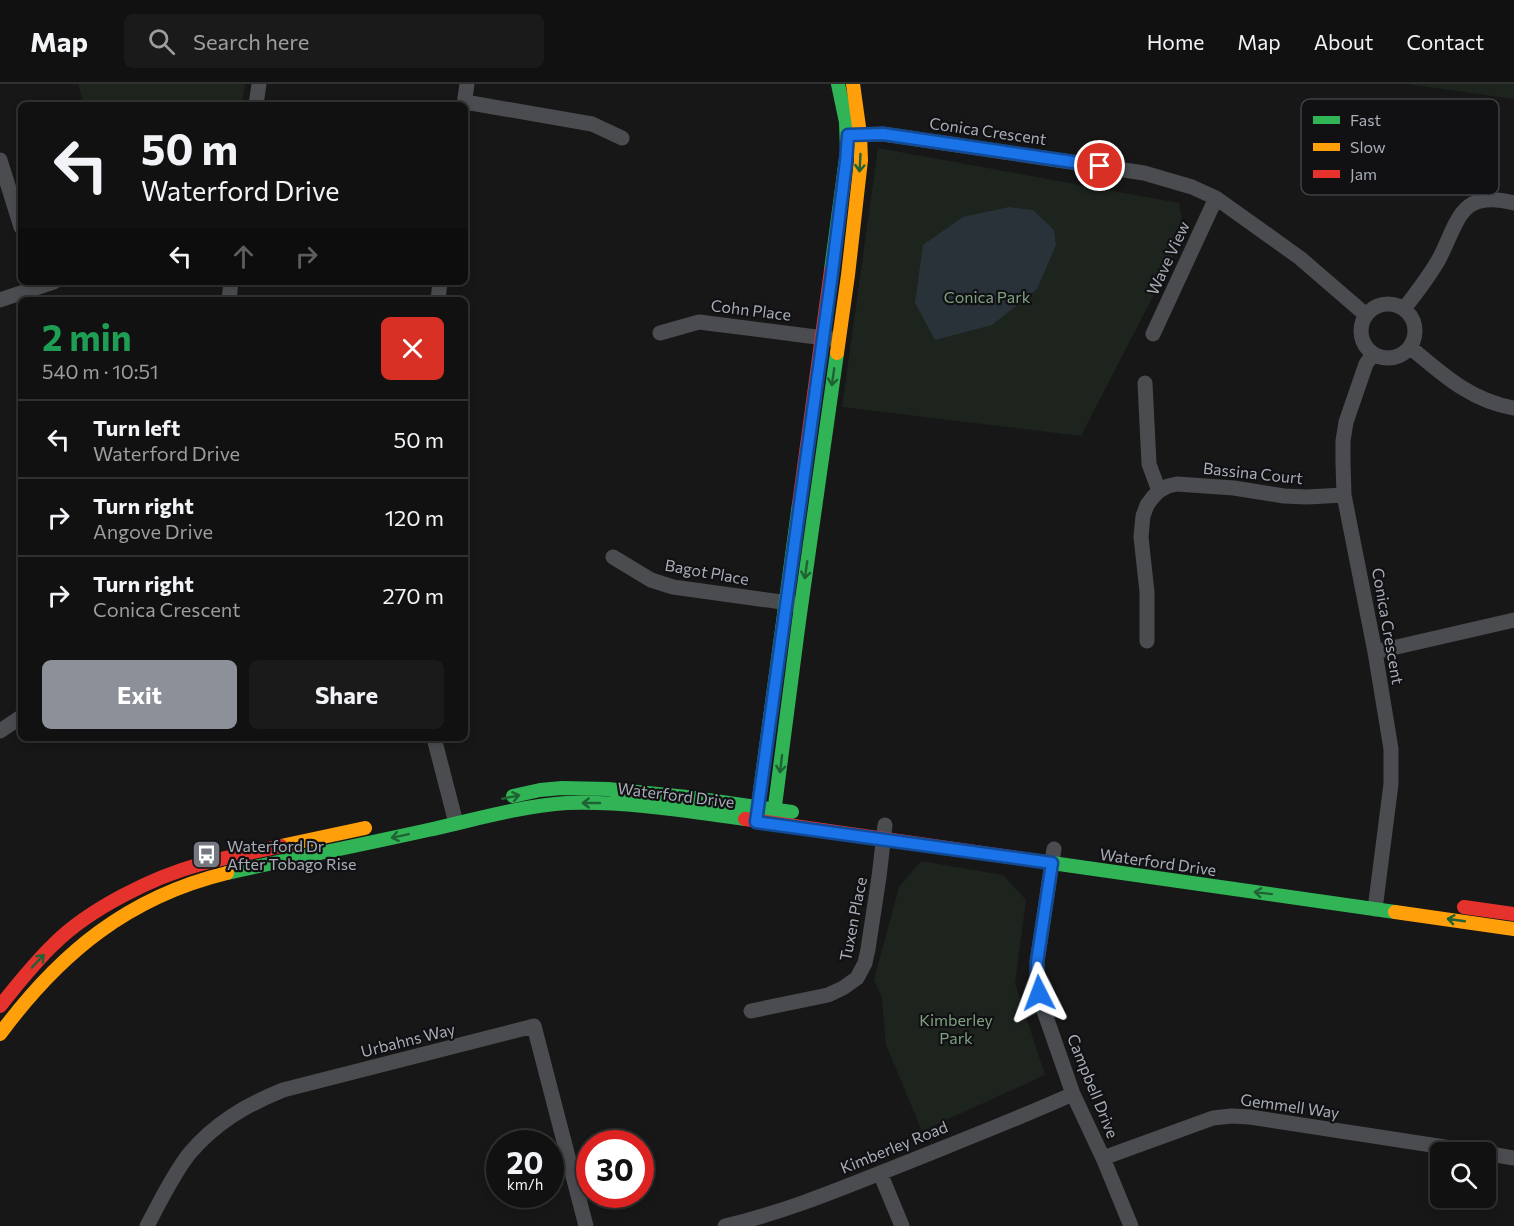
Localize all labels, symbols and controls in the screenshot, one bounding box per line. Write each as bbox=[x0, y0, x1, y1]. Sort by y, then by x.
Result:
search box bbox=[124, 14, 544, 68]
text: Map bbox=[30, 24, 88, 58]
icon: search bbox=[145, 25, 178, 58]
text: Search here bbox=[193, 28, 309, 55]
text: Home bbox=[1147, 29, 1204, 54]
text: Map bbox=[1237, 29, 1281, 54]
text: About bbox=[1314, 29, 1373, 54]
text: Contact bbox=[1406, 29, 1484, 54]
legend bbox=[1301, 99, 1499, 195]
text: Fast bbox=[1350, 110, 1381, 129]
street label: Conica Crescent bbox=[928, 113, 1048, 148]
text: 50 m bbox=[141, 122, 238, 174]
icon: left bbox=[42, 126, 120, 204]
text: Slow bbox=[1350, 137, 1386, 156]
pin bbox=[1074, 140, 1125, 191]
icon: arrive bbox=[1083, 149, 1116, 182]
one-way arrow bbox=[855, 152, 866, 172]
text: Jam bbox=[1350, 164, 1377, 183]
text: Waterford Drive bbox=[141, 174, 340, 207]
street label: Wave View bbox=[1142, 218, 1193, 298]
icon: left bbox=[164, 240, 197, 273]
icon: ahead bbox=[227, 240, 260, 273]
icon: right bbox=[290, 240, 323, 273]
park label: Conica Park bbox=[944, 287, 1031, 306]
street label: Cohn Place bbox=[710, 295, 792, 324]
text: 2 min bbox=[42, 314, 132, 358]
button: close bbox=[381, 317, 444, 380]
text: 540 m · 10:51 bbox=[42, 359, 159, 383]
one-way arrow bbox=[828, 367, 839, 387]
text: Turn left bbox=[93, 414, 180, 441]
icon: left bbox=[42, 423, 75, 456]
text: 50 m bbox=[394, 426, 444, 453]
text: Waterford Drive bbox=[93, 441, 240, 465]
street label: Bassina Court bbox=[1202, 458, 1304, 487]
text: Turn right bbox=[93, 492, 194, 519]
icon: right bbox=[42, 501, 75, 534]
text: 120 m bbox=[385, 504, 444, 531]
text: Angove Drive bbox=[93, 519, 213, 543]
street label: Bagot Place bbox=[664, 555, 751, 588]
one-way arrow bbox=[801, 560, 812, 580]
street label: Conica Crescent bbox=[1369, 566, 1408, 686]
text: Turn right bbox=[93, 570, 194, 597]
icon: right bbox=[42, 579, 75, 612]
text: 270 m bbox=[383, 582, 444, 609]
text: Conica Crescent bbox=[93, 597, 241, 621]
button: Exit bbox=[42, 660, 237, 729]
button: Share bbox=[249, 660, 444, 729]
one-way arrow bbox=[775, 753, 786, 773]
street label: Waterford Drive bbox=[616, 778, 736, 811]
one-way arrow bbox=[501, 791, 520, 802]
one-way arrow bbox=[582, 797, 602, 809]
one-way arrow bbox=[390, 831, 410, 842]
place label: Waterford Dr After Tobago Rise bbox=[227, 836, 356, 873]
bus stop icon: Waterford Dr After Tobago Rise bbox=[190, 839, 222, 871]
street label: Waterford Drive bbox=[1098, 844, 1218, 879]
street label: Tuxen Place bbox=[835, 875, 870, 963]
one-way arrow bbox=[1254, 888, 1273, 899]
one-way arrow bbox=[1447, 915, 1467, 926]
one-way arrow bbox=[30, 954, 45, 969]
position arrow bbox=[1007, 961, 1071, 1025]
park label: Kimberley Park bbox=[919, 1010, 993, 1047]
street label: Urbahns Way bbox=[359, 1019, 457, 1060]
street label: Campbell Drive bbox=[1064, 1031, 1123, 1141]
street label: Gemmell Way bbox=[1239, 1089, 1341, 1122]
street label: Kimberley Road bbox=[837, 1116, 950, 1177]
speed limit sign: 30 bbox=[576, 1130, 654, 1208]
map controls bbox=[1430, 1142, 1496, 1208]
button: search bbox=[1430, 1142, 1496, 1208]
text: 20 bbox=[507, 1143, 543, 1180]
text: km/h bbox=[507, 1175, 543, 1193]

